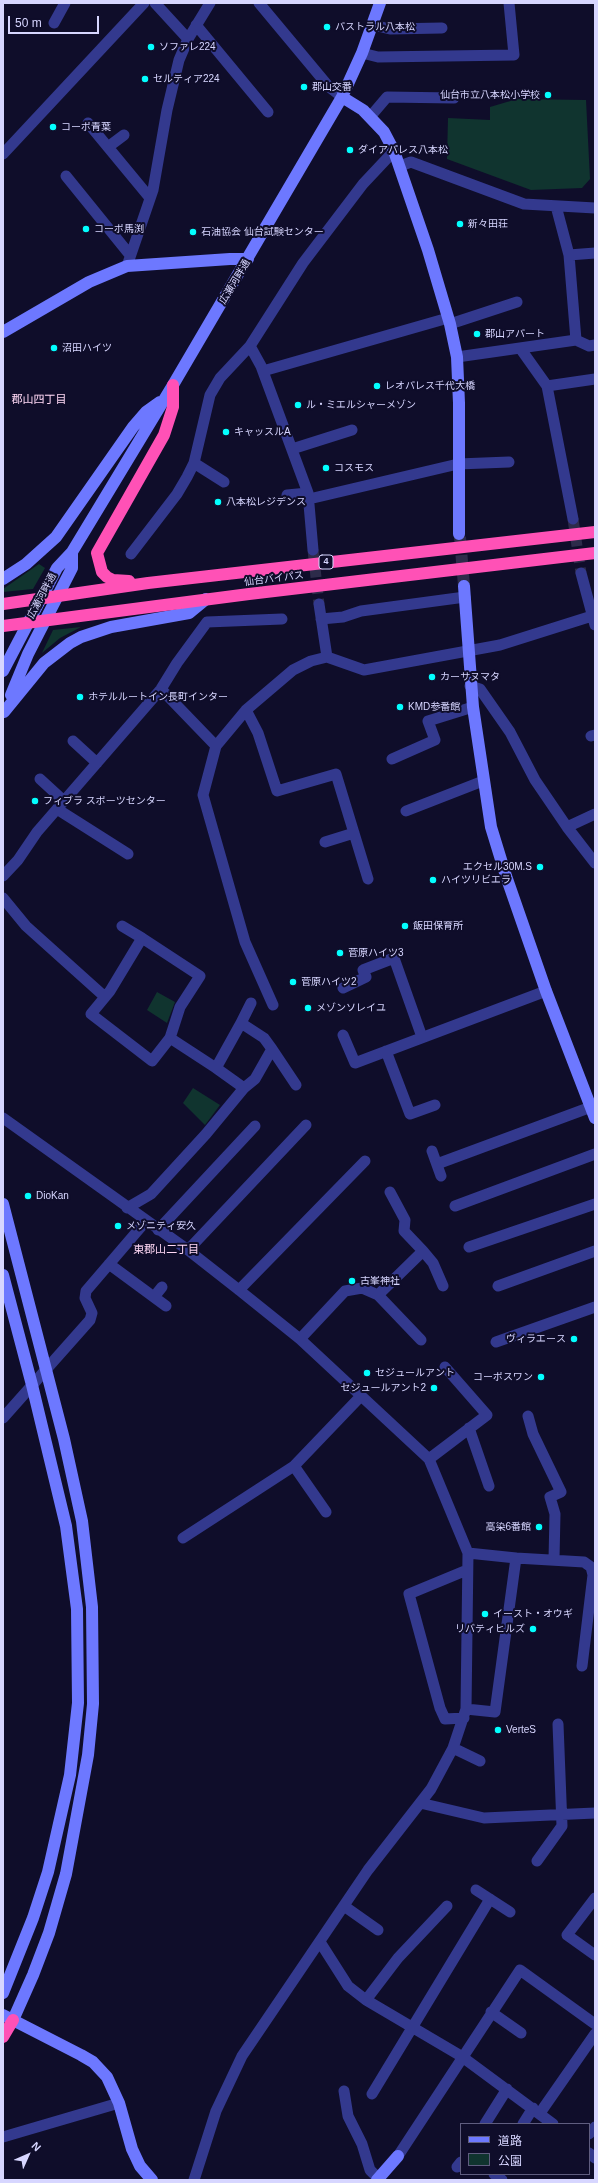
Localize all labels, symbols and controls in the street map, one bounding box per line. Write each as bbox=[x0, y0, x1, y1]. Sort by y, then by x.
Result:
scale bar bbox=[10, 8, 101, 34]
text: 50 m bbox=[15, 16, 42, 30]
place label: パストラル八本松 bbox=[335, 21, 415, 33]
marker: パストラル八本松 bbox=[322, 22, 332, 32]
place label: ソファレ224 bbox=[159, 41, 216, 53]
marker: ソファレ224 bbox=[146, 42, 156, 52]
place label: セルティア224 bbox=[153, 73, 220, 85]
marker: セルティア224 bbox=[140, 74, 150, 84]
place label: 郡山交番 bbox=[312, 81, 352, 93]
marker: 郡山交番 bbox=[299, 82, 309, 92]
place label: 仙台市立八本松小学校 bbox=[440, 89, 540, 101]
marker: 仙台市立八本松小学校 bbox=[543, 90, 553, 100]
place label: コーポ青葉 bbox=[61, 121, 111, 133]
marker: コーポ青葉 bbox=[48, 122, 58, 132]
place label: ダイアパレス八本松 bbox=[358, 144, 448, 156]
marker: ダイアパレス八本松 bbox=[345, 145, 355, 155]
place label: 新々田荘 bbox=[468, 218, 508, 230]
marker: 新々田荘 bbox=[455, 219, 465, 229]
place label: コーポ馬渕 bbox=[94, 223, 144, 235]
marker: コーポ馬渕 bbox=[81, 224, 91, 234]
place label: 石油協会 仙台試験センター bbox=[201, 226, 324, 238]
marker: 石油協会 仙台試験センター bbox=[188, 227, 198, 237]
street label: 広瀬河畔通 bbox=[217, 257, 253, 307]
place label: 郡山アパート bbox=[485, 328, 545, 340]
marker: 郡山アパート bbox=[472, 329, 482, 339]
place label: 沼田ハイツ bbox=[62, 342, 112, 354]
marker: 沼田ハイツ bbox=[49, 343, 59, 353]
place label: レオパレス千代大橋 bbox=[385, 380, 475, 392]
marker: レオパレス千代大橋 bbox=[372, 381, 382, 391]
district label: 郡山四丁目 bbox=[12, 393, 66, 407]
place label: ル・ミエルシャーメゾン bbox=[306, 399, 416, 411]
marker: ル・ミエルシャーメゾン bbox=[293, 400, 303, 410]
place label: キャッスルA bbox=[234, 426, 291, 438]
marker: キャッスルA bbox=[221, 427, 231, 437]
place label: コスモス bbox=[334, 462, 374, 474]
marker: コスモス bbox=[321, 463, 331, 473]
place label: 八本松レジデンス bbox=[226, 496, 306, 508]
marker: 八本松レジデンス bbox=[213, 497, 223, 507]
road number: 4 bbox=[319, 555, 333, 569]
street label: 仙台バイパス bbox=[243, 569, 305, 589]
street label: 広瀬河畔通 bbox=[25, 571, 59, 621]
place label: カーサヌマタ bbox=[440, 671, 500, 683]
marker: カーサヌマタ bbox=[427, 672, 437, 682]
place label: ホテルルートイン長町インター bbox=[88, 691, 228, 703]
marker: ホテルルートイン長町インター bbox=[75, 692, 85, 702]
place label: KMD参番館 bbox=[408, 701, 460, 713]
marker: KMD参番館 bbox=[395, 702, 405, 712]
place label: フィブラ スポーツセンター bbox=[43, 795, 166, 807]
marker: フィブラ スポーツセンター bbox=[30, 796, 40, 806]
place label: エクセル30M.S bbox=[463, 861, 532, 873]
marker: エクセル30M.S bbox=[535, 862, 545, 872]
place label: ハイツリビエラ bbox=[441, 874, 511, 886]
marker: ハイツリビエラ bbox=[428, 875, 438, 885]
place label: 飯田保育所 bbox=[413, 920, 463, 932]
marker: 飯田保育所 bbox=[400, 921, 410, 931]
place label: 菅原ハイツ3 bbox=[348, 947, 404, 959]
marker: 菅原ハイツ3 bbox=[335, 948, 345, 958]
place label: 菅原ハイツ2 bbox=[301, 976, 357, 988]
marker: 菅原ハイツ2 bbox=[288, 977, 298, 987]
place label: メゾンソレイユ bbox=[316, 1002, 386, 1014]
marker: メゾンソレイユ bbox=[303, 1003, 313, 1013]
place label: DioKan bbox=[36, 1190, 69, 1202]
marker: DioKan bbox=[23, 1191, 33, 1201]
place label: メゾニティ安久 bbox=[126, 1220, 196, 1232]
marker: メゾニティ安久 bbox=[113, 1221, 123, 1231]
district label: 東郡山二丁目 bbox=[133, 1243, 199, 1257]
place label: 古峯神社 bbox=[360, 1275, 400, 1287]
marker: 古峯神社 bbox=[347, 1276, 357, 1286]
place label: ヴィラエース bbox=[506, 1333, 566, 1345]
marker: ヴィラエース bbox=[569, 1334, 579, 1344]
place label: セジュールアント bbox=[375, 1367, 455, 1379]
marker: セジュールアント bbox=[362, 1368, 372, 1378]
place label: コーポスワン bbox=[473, 1371, 533, 1383]
marker: コーポスワン bbox=[536, 1372, 546, 1382]
place label: セジュールアント2 bbox=[340, 1382, 426, 1394]
marker: セジュールアント2 bbox=[429, 1383, 439, 1393]
place label: 高染6番館 bbox=[485, 1521, 531, 1533]
marker: 高染6番館 bbox=[534, 1522, 544, 1532]
place label: イースト・オウギ bbox=[493, 1608, 573, 1620]
marker: イースト・オウギ bbox=[480, 1609, 490, 1619]
place label: リバティヒルズ bbox=[455, 1623, 525, 1635]
marker: リバティヒルズ bbox=[528, 1624, 538, 1634]
place label: VerteS bbox=[506, 1724, 536, 1736]
marker: VerteS bbox=[493, 1725, 503, 1735]
legend bbox=[460, 2123, 590, 2175]
text: 道路 bbox=[498, 2134, 522, 2148]
north arrow bbox=[8, 2135, 48, 2175]
text: N bbox=[29, 2139, 44, 2154]
text: 公園 bbox=[498, 2154, 522, 2168]

